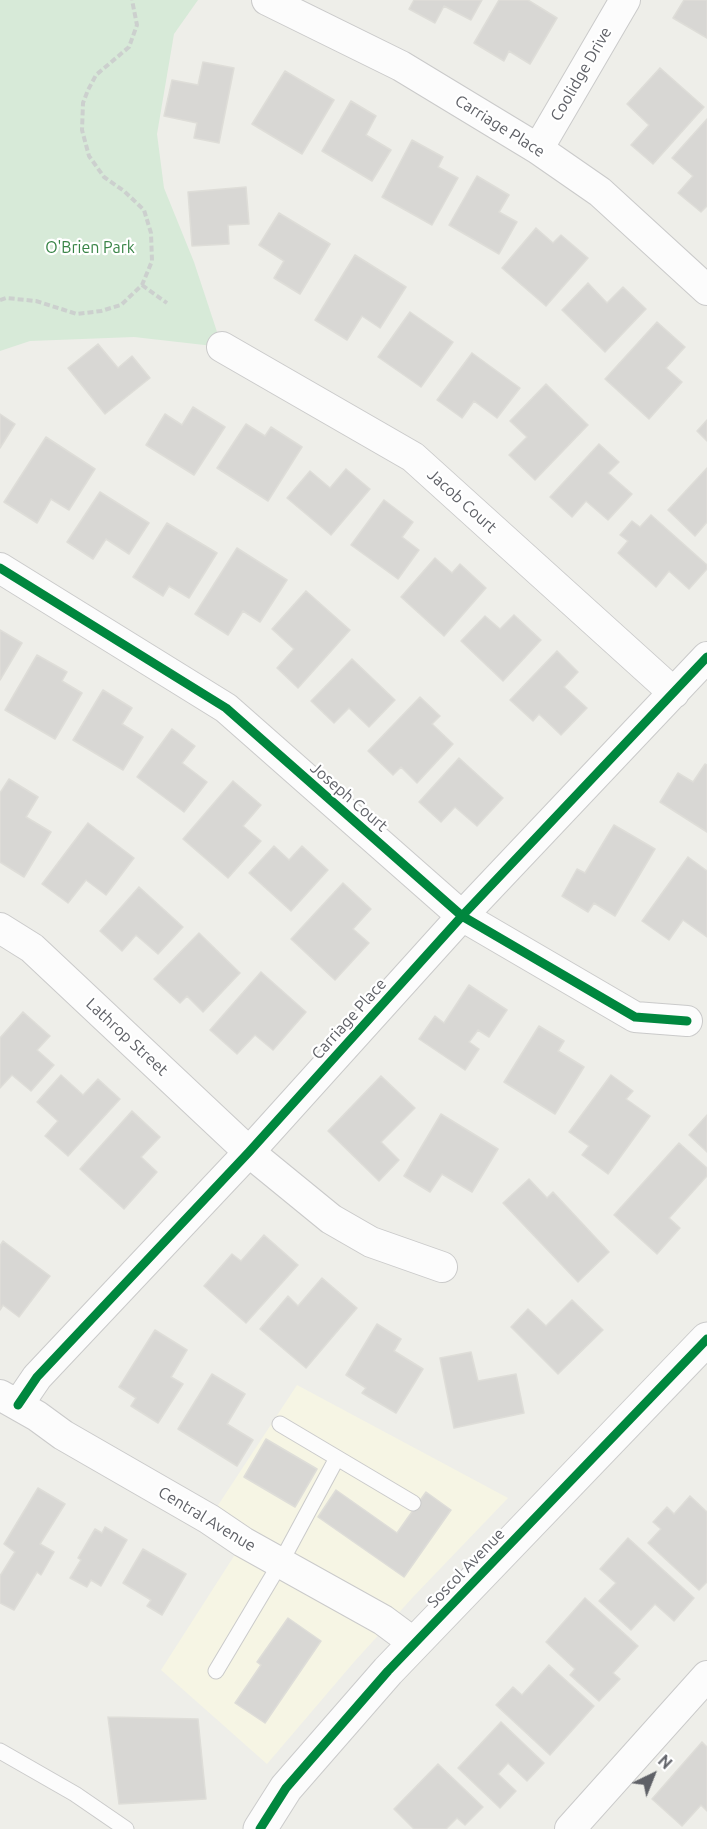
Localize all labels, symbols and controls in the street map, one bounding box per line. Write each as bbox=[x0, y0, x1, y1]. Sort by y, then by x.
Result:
street label: Coolidge Drive bbox=[546, 24, 616, 124]
street label: Carriage Place bbox=[452, 91, 548, 161]
park label: O'Brien Park bbox=[45, 238, 135, 258]
street label: Jacob Court bbox=[423, 465, 501, 537]
street label: Joseph Court bbox=[307, 758, 391, 836]
street label: Carriage Place bbox=[308, 975, 390, 1063]
street label: Lathrop Street bbox=[82, 994, 172, 1080]
street label: Central Avenue bbox=[155, 1482, 259, 1556]
street label: Soscol Avenue bbox=[423, 1524, 509, 1612]
north arrow bbox=[623, 1745, 683, 1805]
text: N bbox=[655, 1751, 676, 1772]

